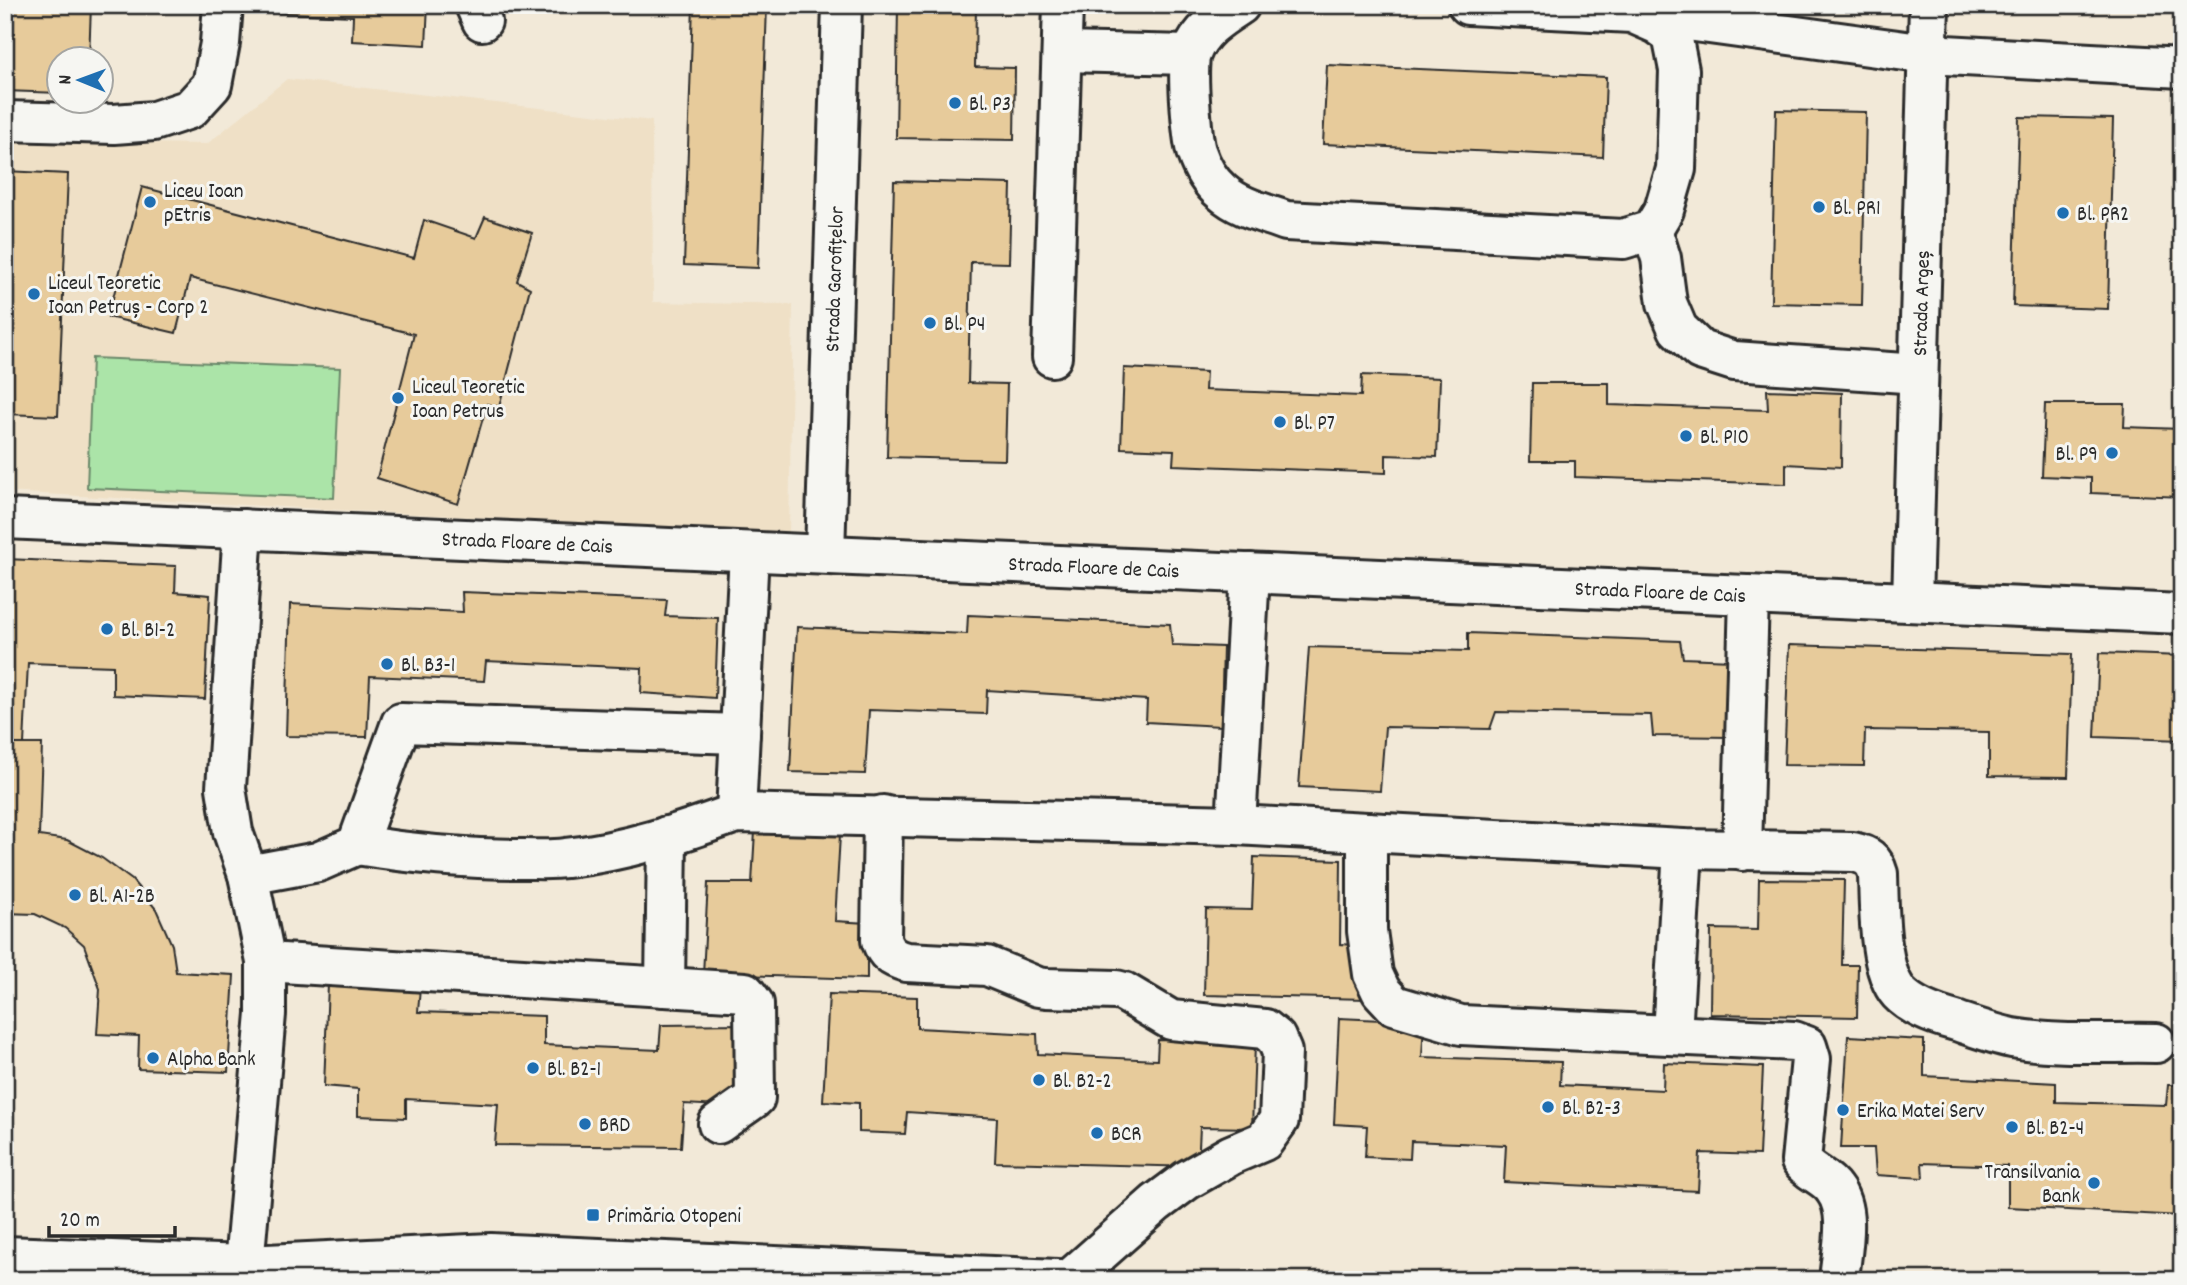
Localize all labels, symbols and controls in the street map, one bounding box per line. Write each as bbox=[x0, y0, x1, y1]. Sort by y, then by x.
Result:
north arrow bbox=[46, 46, 116, 116]
text: N bbox=[53, 75, 80, 85]
place label: Bl. P3 bbox=[969, 91, 1011, 121]
marker: Bl. P3 bbox=[947, 95, 963, 111]
place label: Liceu Ioan pEtris bbox=[164, 178, 243, 232]
marker: Liceu Ioan pEtris bbox=[142, 194, 158, 210]
place label: Bl. PR1 bbox=[1833, 195, 1881, 225]
marker: Bl. PR1 bbox=[1811, 199, 1827, 215]
place label: Bl. PR2 bbox=[2077, 201, 2129, 231]
marker: Bl. PR2 bbox=[2055, 205, 2071, 221]
street label: Strada Garofițelor bbox=[819, 206, 854, 352]
street label: Strada Argeș bbox=[1907, 250, 1940, 356]
place label: Liceul Teoretic Ioan Petruș - Corp 2 bbox=[48, 270, 208, 324]
marker: Liceul Teoretic Ioan Petruș - Corp 2 bbox=[26, 286, 42, 302]
place label: Bl. P4 bbox=[944, 311, 986, 341]
marker: Bl. P4 bbox=[922, 315, 938, 331]
place label: Liceul Teoretic Ioan Petrus bbox=[412, 374, 525, 428]
marker: Liceul Teoretic Ioan Petrus bbox=[390, 390, 406, 406]
place label: Bl. P7 bbox=[1294, 410, 1335, 440]
marker: Bl. P7 bbox=[1272, 414, 1288, 430]
place label: Bl. P10 bbox=[1700, 424, 1749, 454]
marker: Bl. P10 bbox=[1678, 428, 1694, 444]
place label: Bl. P9 bbox=[2056, 441, 2098, 471]
marker: Bl. P9 bbox=[2104, 445, 2120, 461]
street label: Strada Floare de Cais bbox=[441, 526, 614, 564]
street label: Strada Floare de Cais bbox=[1008, 551, 1180, 588]
street label: Strada Floare de Cais bbox=[1574, 576, 1747, 613]
place label: Bl. B1-2 bbox=[121, 617, 175, 647]
marker: Bl. B1-2 bbox=[99, 621, 115, 637]
place label: Bl. B3-1 bbox=[401, 652, 455, 682]
marker: Bl. B3-1 bbox=[379, 656, 395, 672]
place label: Bl. A1-2B bbox=[89, 883, 155, 913]
marker: Bl. A1-2B bbox=[67, 887, 83, 903]
place label: Alpha Bank bbox=[167, 1046, 256, 1076]
marker: Alpha Bank bbox=[145, 1050, 161, 1066]
place label: Bl. B2-1 bbox=[547, 1056, 601, 1086]
marker: Bl. B2-1 bbox=[525, 1060, 541, 1076]
place label: Bl. B2-2 bbox=[1053, 1068, 1112, 1098]
marker: Bl. B2-2 bbox=[1031, 1072, 1047, 1088]
place label: Bl. B2-3 bbox=[1562, 1095, 1621, 1125]
place label: Erika Matei Serv bbox=[1857, 1098, 1985, 1128]
marker: Bl. B2-3 bbox=[1540, 1099, 1556, 1115]
marker: Erika Matei Serv bbox=[1835, 1102, 1851, 1118]
place label: BRD bbox=[599, 1112, 630, 1142]
place label: Bl. B2-4 bbox=[2026, 1115, 2084, 1145]
marker: BRD bbox=[577, 1116, 593, 1132]
marker: Bl. B2-4 bbox=[2004, 1119, 2020, 1135]
place label: BCR bbox=[1111, 1121, 1142, 1151]
marker: BCR bbox=[1089, 1125, 1105, 1141]
place label: Transilvania Bank bbox=[1985, 1159, 2081, 1213]
marker: Transilvania Bank bbox=[2086, 1175, 2102, 1191]
scale bar bbox=[49, 1194, 175, 1238]
place label: Primăria Otopeni bbox=[607, 1203, 741, 1233]
text: 20 m bbox=[60, 1207, 100, 1237]
marker: Primăria Otopeni bbox=[585, 1207, 601, 1223]

